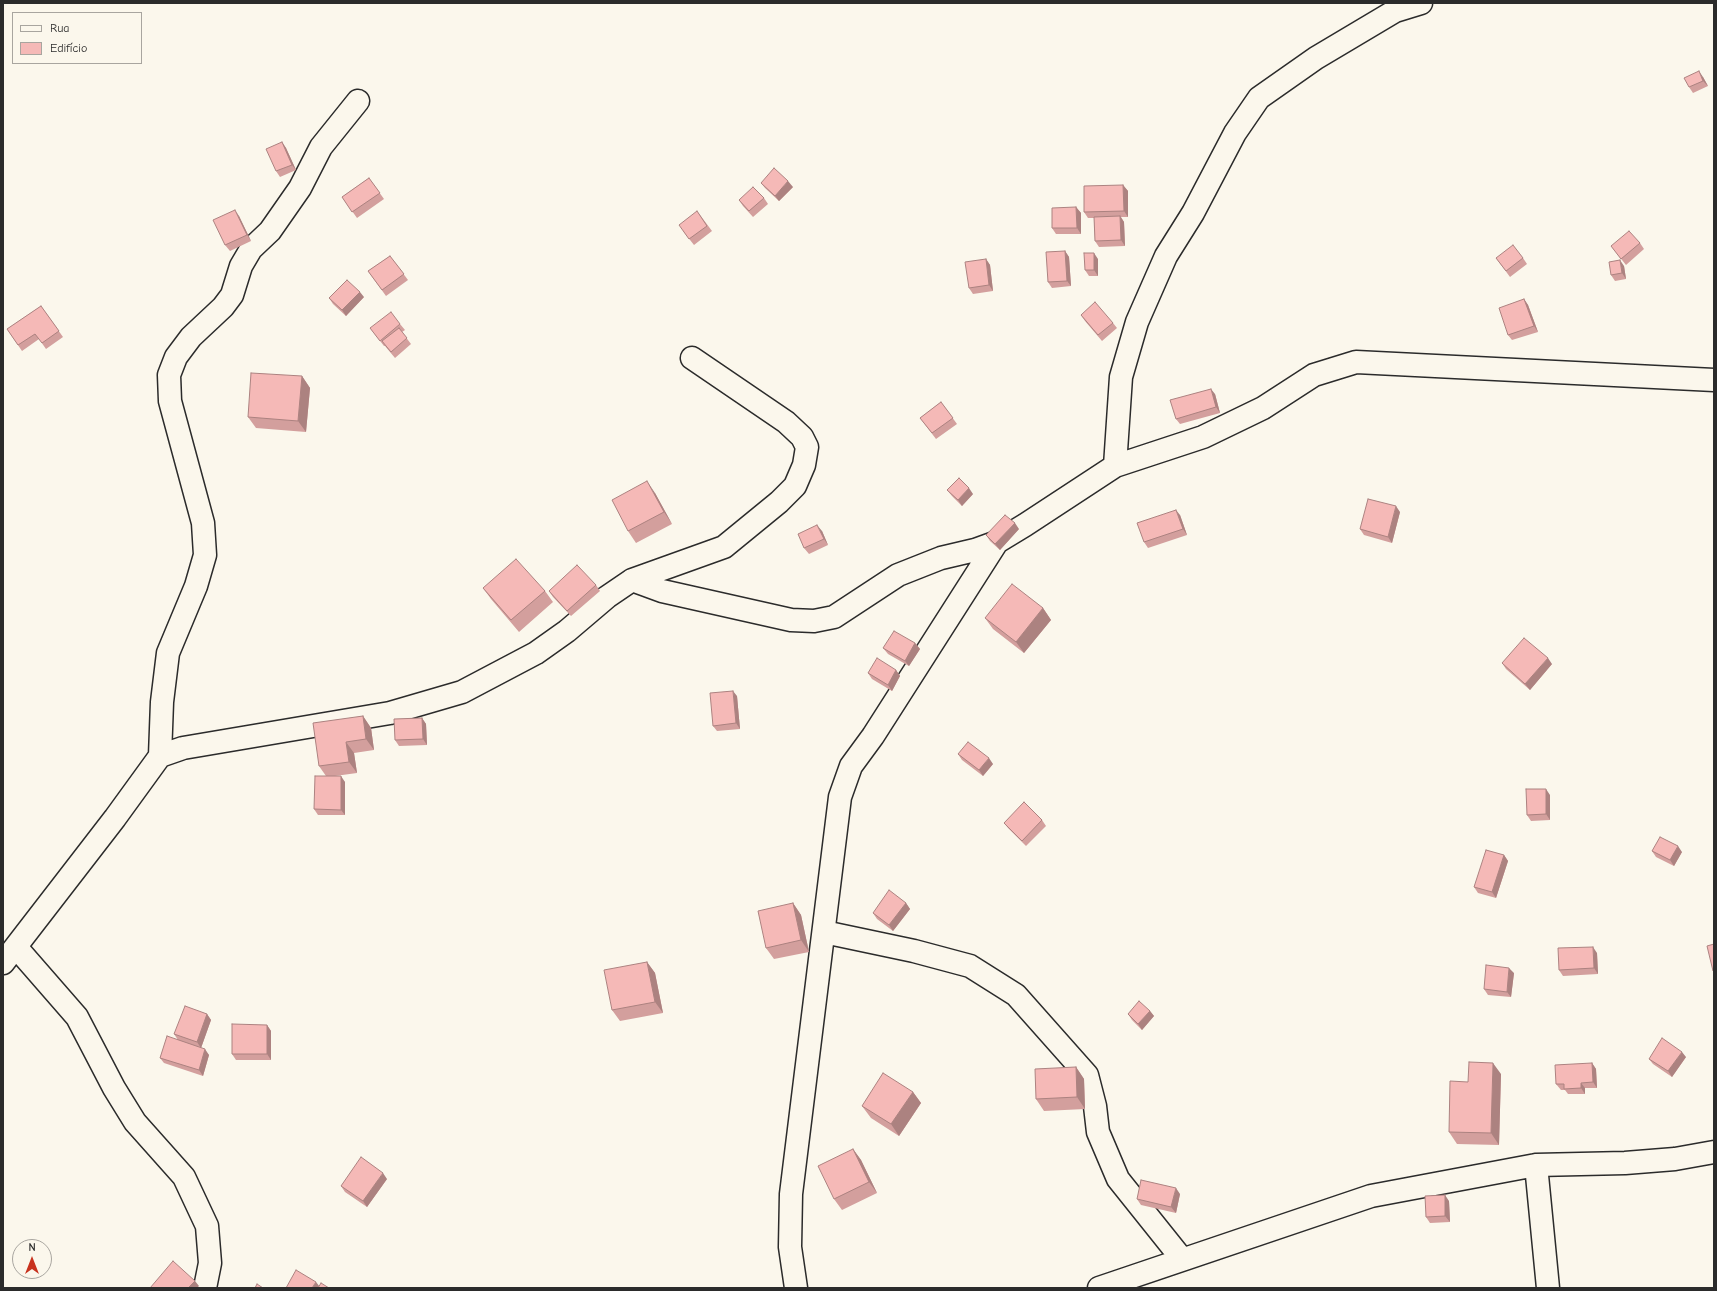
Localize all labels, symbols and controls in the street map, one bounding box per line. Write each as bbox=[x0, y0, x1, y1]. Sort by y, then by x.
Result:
legend bbox=[12, 12, 142, 64]
text: Rua bbox=[50, 21, 69, 35]
text: Edifício bbox=[50, 41, 87, 55]
north arrow bbox=[12, 1239, 52, 1279]
text: N bbox=[28, 1241, 36, 1254]

